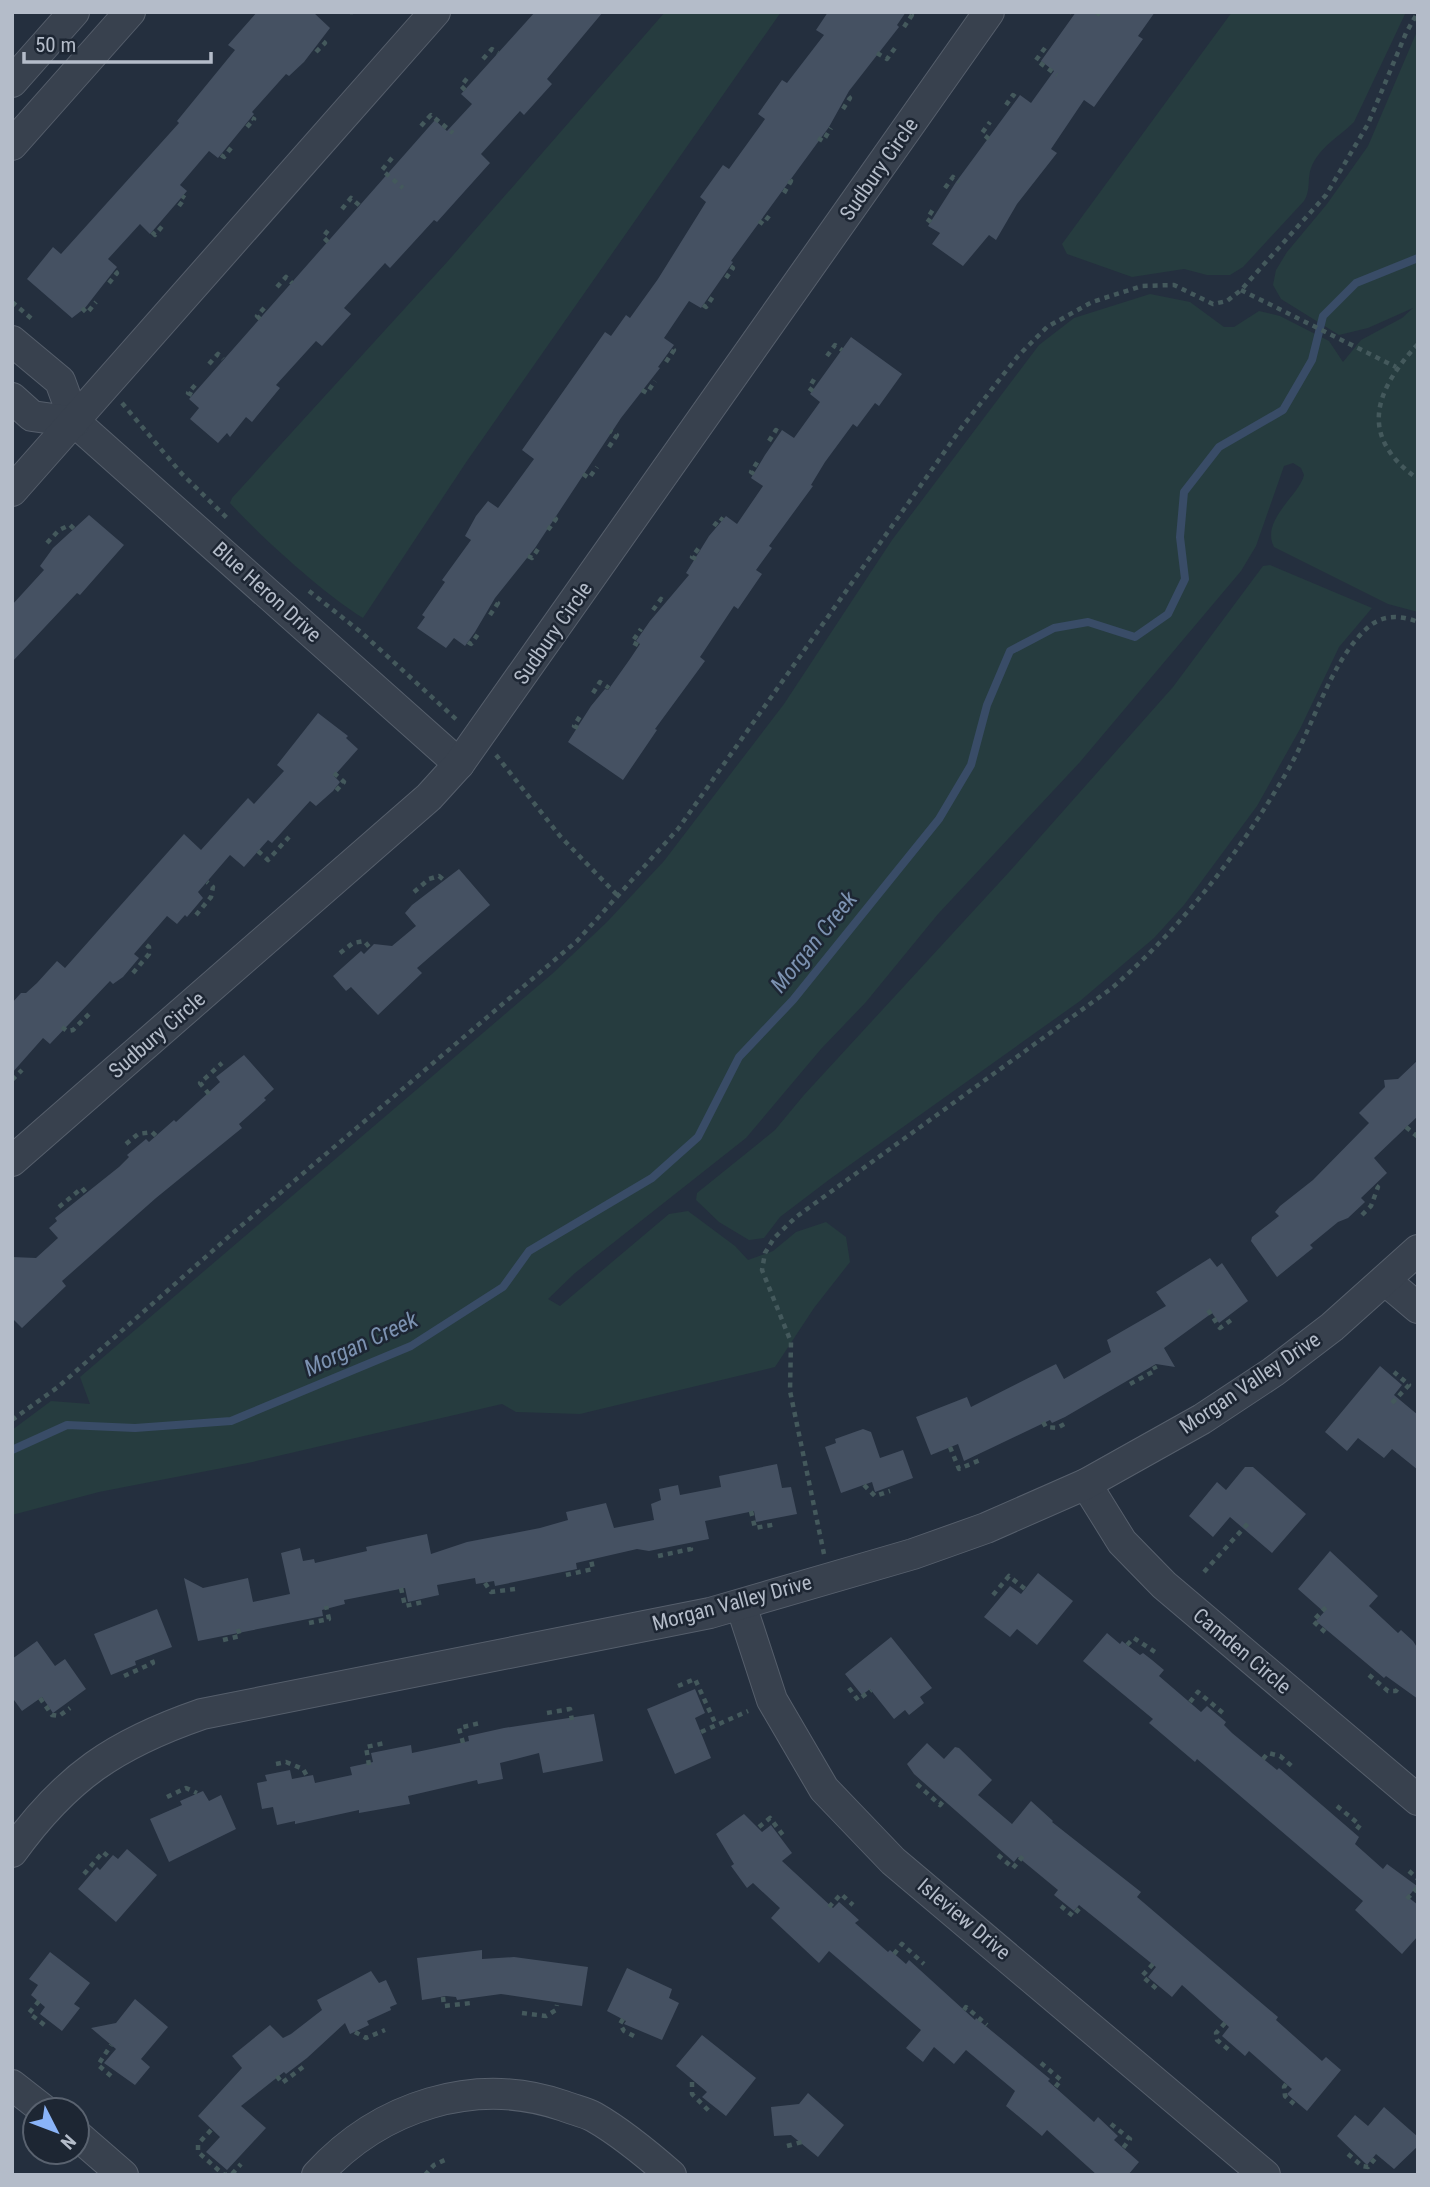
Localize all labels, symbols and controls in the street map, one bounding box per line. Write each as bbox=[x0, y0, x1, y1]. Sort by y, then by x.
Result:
scale bar bbox=[24, 21, 212, 65]
text: 50 m bbox=[35, 33, 76, 57]
street label: Sudbury Circle bbox=[835, 113, 923, 225]
street label: Blue Heron Drive bbox=[208, 537, 326, 647]
street label: Sudbury Circle bbox=[509, 577, 597, 689]
water label: Morgan Creek bbox=[765, 885, 864, 998]
street label: Sudbury Circle bbox=[104, 987, 210, 1083]
water label: Morgan Creek bbox=[300, 1305, 423, 1382]
street label: Morgan Valley Drive bbox=[1175, 1327, 1325, 1439]
street label: Morgan Valley Drive bbox=[650, 1570, 815, 1636]
street label: Camden Circle bbox=[1188, 1603, 1296, 1699]
street label: Isleview Drive bbox=[913, 1873, 1015, 1965]
north arrow bbox=[21, 2096, 91, 2166]
text: N bbox=[56, 2130, 81, 2154]

